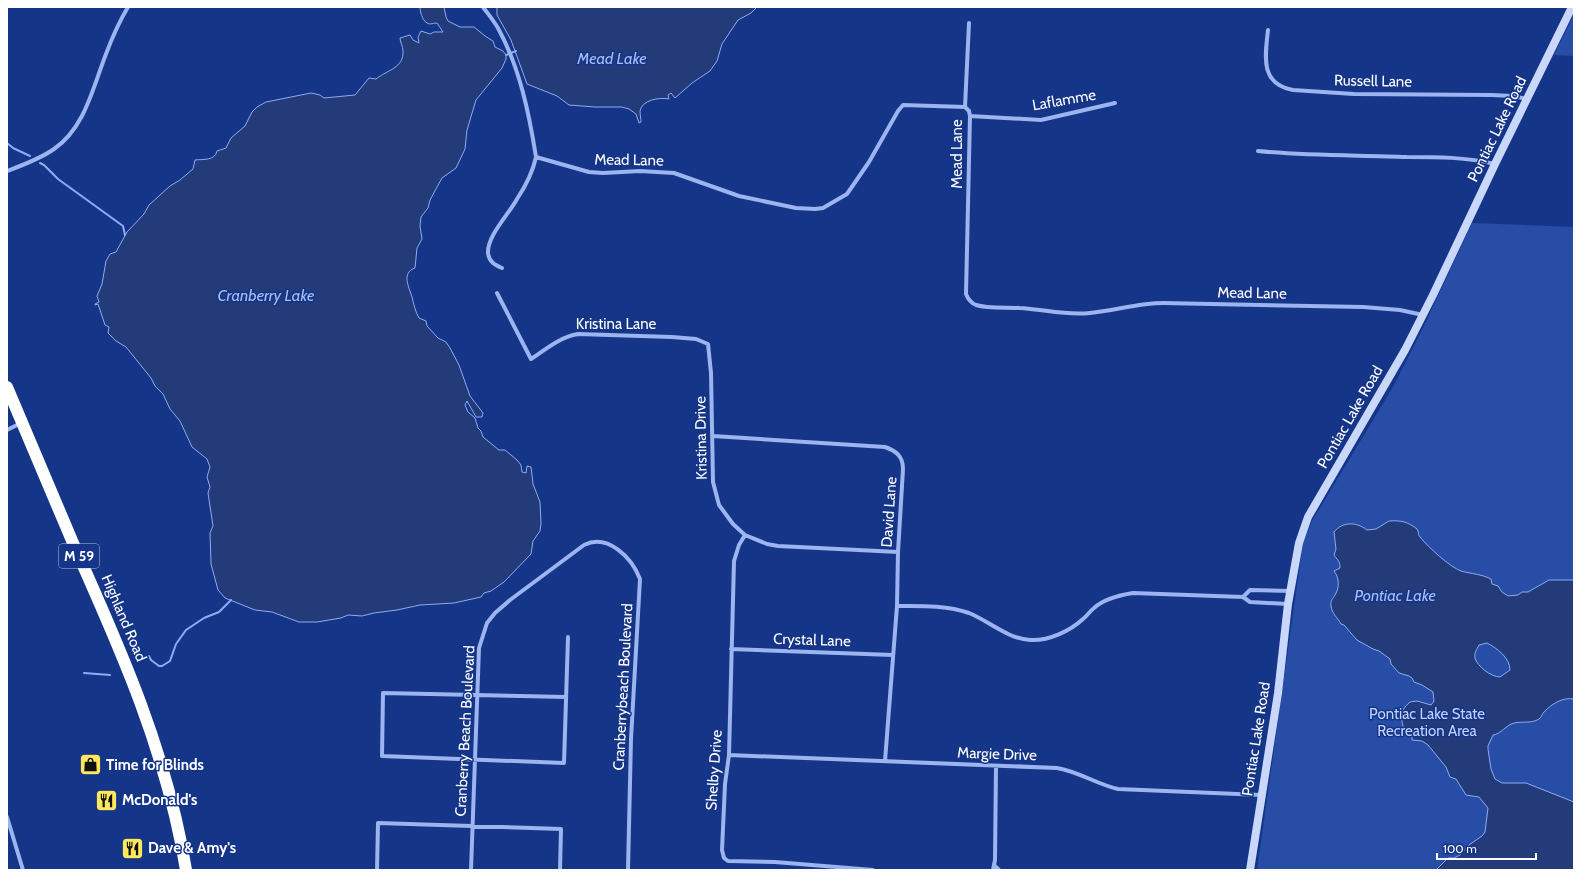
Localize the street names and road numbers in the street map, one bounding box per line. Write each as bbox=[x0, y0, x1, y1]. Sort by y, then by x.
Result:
street label: Russell Lane bbox=[1334, 71, 1412, 91]
street label: Pontiac Lake Road bbox=[1464, 73, 1530, 185]
street label: Laflamme bbox=[1031, 85, 1098, 114]
street label: Mead Lane bbox=[948, 119, 966, 189]
street label: Mead Lane bbox=[594, 150, 664, 170]
street label: Mead Lane bbox=[1217, 283, 1287, 303]
street label: Kristina Lane bbox=[576, 315, 657, 333]
street label: Pontiac Lake Road bbox=[1313, 363, 1387, 471]
street label: Kristina Drive bbox=[691, 396, 711, 480]
street label: David Lane bbox=[878, 476, 900, 548]
road number: M 59 bbox=[59, 544, 99, 568]
street label: Highland Road bbox=[98, 572, 150, 664]
street label: Cranberrybeach Boulevard bbox=[610, 603, 636, 771]
street label: Crystal Lane bbox=[773, 630, 851, 650]
street label: Cranberry Beach Boulevard bbox=[452, 645, 478, 817]
street label: Pontiac Lake Road bbox=[1238, 681, 1274, 797]
street label: Shelby Drive bbox=[702, 729, 726, 811]
street label: Margie Drive bbox=[957, 744, 1037, 764]

